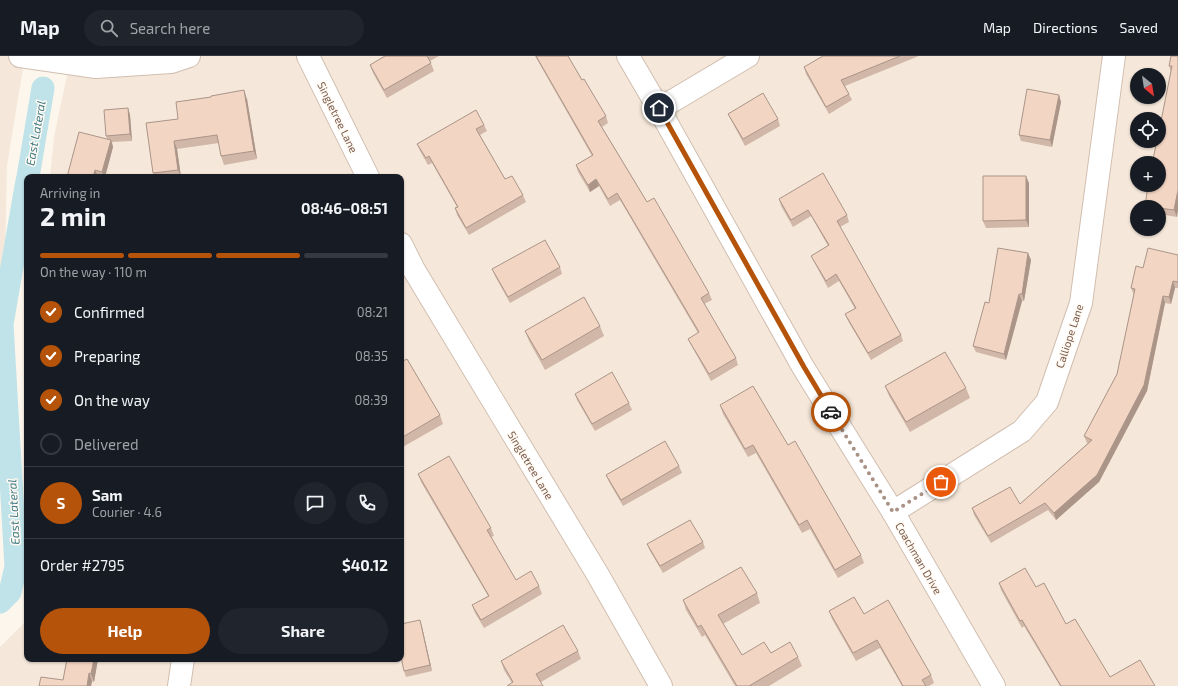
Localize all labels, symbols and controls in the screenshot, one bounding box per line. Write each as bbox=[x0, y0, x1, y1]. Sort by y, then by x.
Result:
search box bbox=[84, 10, 364, 46]
text: Map bbox=[20, 16, 60, 39]
icon: search bbox=[98, 17, 120, 39]
text: Search here bbox=[130, 19, 210, 37]
text: Map bbox=[983, 19, 1011, 36]
text: Directions bbox=[1033, 19, 1098, 36]
text: Saved bbox=[1120, 19, 1158, 36]
north arrow bbox=[1130, 68, 1166, 104]
map controls bbox=[1130, 68, 1166, 236]
street label: Singletree Lane bbox=[315, 79, 361, 155]
pin bbox=[642, 91, 676, 125]
icon: home bbox=[648, 97, 670, 119]
water label: East Lateral bbox=[22, 99, 48, 167]
button: locate bbox=[1130, 112, 1166, 148]
button: + bbox=[1130, 156, 1166, 192]
text: Arriving in bbox=[40, 185, 100, 201]
text: 08:46–08:51 bbox=[301, 199, 388, 217]
text: 2 min bbox=[40, 200, 106, 231]
button: − bbox=[1130, 200, 1166, 236]
text: On the way · 110 m bbox=[40, 264, 147, 280]
icon: check bbox=[40, 301, 62, 323]
street label: Calliope Lane bbox=[1053, 302, 1085, 370]
text: Confirmed bbox=[74, 303, 145, 321]
text: 08:21 bbox=[357, 304, 388, 320]
icon: check bbox=[40, 345, 62, 367]
text: Preparing bbox=[74, 347, 140, 365]
text: 08:35 bbox=[355, 348, 388, 364]
icon: check bbox=[40, 389, 62, 411]
text: On the way bbox=[74, 391, 150, 409]
text: 08:39 bbox=[355, 392, 388, 408]
courier bbox=[811, 392, 851, 432]
icon: car bbox=[820, 401, 842, 423]
street label: Singletree Lane bbox=[506, 429, 557, 502]
text: Delivered bbox=[74, 435, 139, 453]
pin bbox=[924, 465, 958, 499]
icon: bag bbox=[930, 471, 952, 493]
water label: East Lateral bbox=[4, 479, 22, 545]
button: chat bbox=[294, 482, 336, 524]
button: phone bbox=[346, 482, 388, 524]
text: Sam bbox=[92, 486, 123, 504]
text: S bbox=[57, 494, 65, 512]
text: Courier · 4.6 bbox=[92, 504, 162, 520]
street label: Coachman Drive bbox=[893, 520, 945, 596]
text: Order #2795 bbox=[40, 556, 125, 574]
text: $40.12 bbox=[342, 556, 388, 574]
button: Help bbox=[40, 608, 210, 654]
button: Share bbox=[218, 608, 388, 654]

